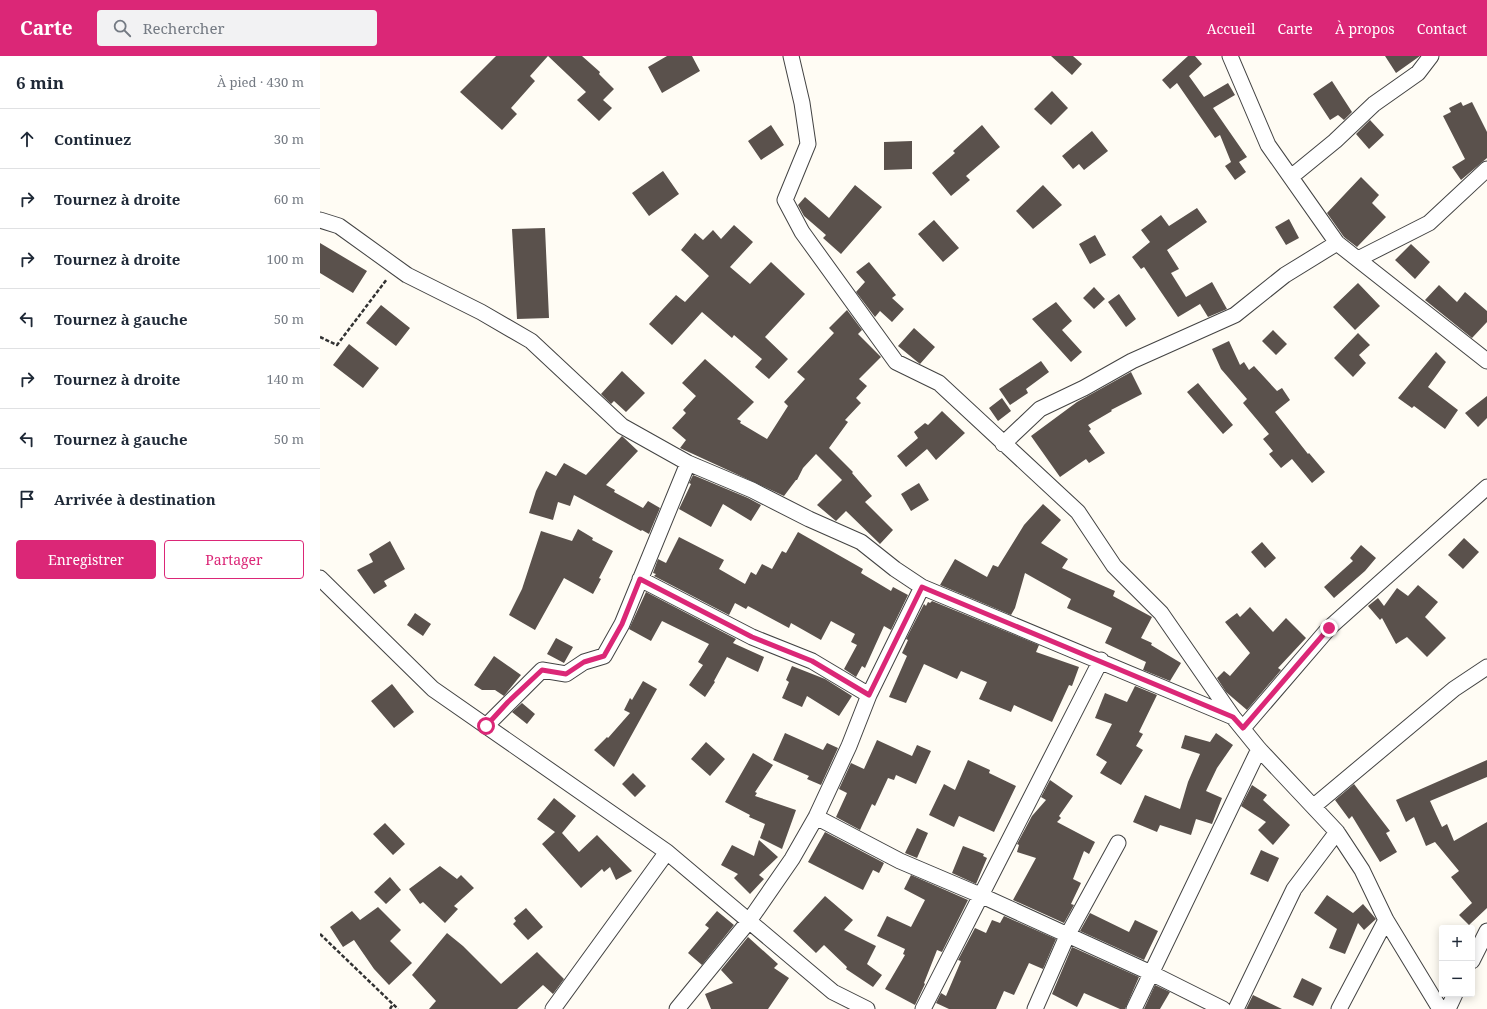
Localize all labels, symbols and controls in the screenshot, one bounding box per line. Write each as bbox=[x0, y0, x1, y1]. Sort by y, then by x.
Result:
search box bbox=[97, 10, 377, 46]
text: Carte bbox=[20, 15, 73, 41]
icon: search bbox=[111, 17, 133, 39]
text: Rechercher bbox=[143, 18, 224, 38]
text: Accueil bbox=[1207, 19, 1255, 38]
text: Carte bbox=[1277, 19, 1313, 38]
text: À propos bbox=[1335, 19, 1395, 38]
text: Contact bbox=[1417, 19, 1467, 38]
text: 6 min bbox=[16, 71, 64, 94]
text: À pied · 430 m bbox=[217, 73, 304, 91]
icon: ahead bbox=[16, 128, 38, 150]
text: Continuez bbox=[54, 129, 131, 149]
text: 30 m bbox=[274, 130, 304, 148]
icon: right bbox=[16, 188, 38, 210]
text: Tournez à droite bbox=[54, 189, 180, 209]
text: 60 m bbox=[274, 190, 304, 208]
icon: right bbox=[16, 248, 38, 270]
text: Tournez à droite bbox=[54, 249, 180, 269]
text: 100 m bbox=[267, 250, 304, 268]
icon: left bbox=[16, 308, 38, 330]
text: Tournez à gauche bbox=[54, 309, 188, 329]
text: 50 m bbox=[274, 310, 304, 328]
icon: right bbox=[16, 368, 38, 390]
text: Tournez à droite bbox=[54, 369, 180, 389]
text: 140 m bbox=[267, 370, 304, 388]
icon: left bbox=[16, 428, 38, 450]
text: Tournez à gauche bbox=[54, 429, 188, 449]
text: 50 m bbox=[274, 430, 304, 448]
icon: arrive bbox=[16, 488, 38, 510]
text: Arrivée à destination bbox=[54, 489, 216, 509]
button: Enregistrer bbox=[16, 540, 156, 579]
button: Partager bbox=[164, 540, 304, 579]
route end bbox=[1320, 619, 1338, 637]
route start bbox=[477, 717, 495, 735]
map controls bbox=[1439, 925, 1475, 997]
button: + bbox=[1439, 925, 1475, 961]
button: − bbox=[1439, 961, 1475, 997]

